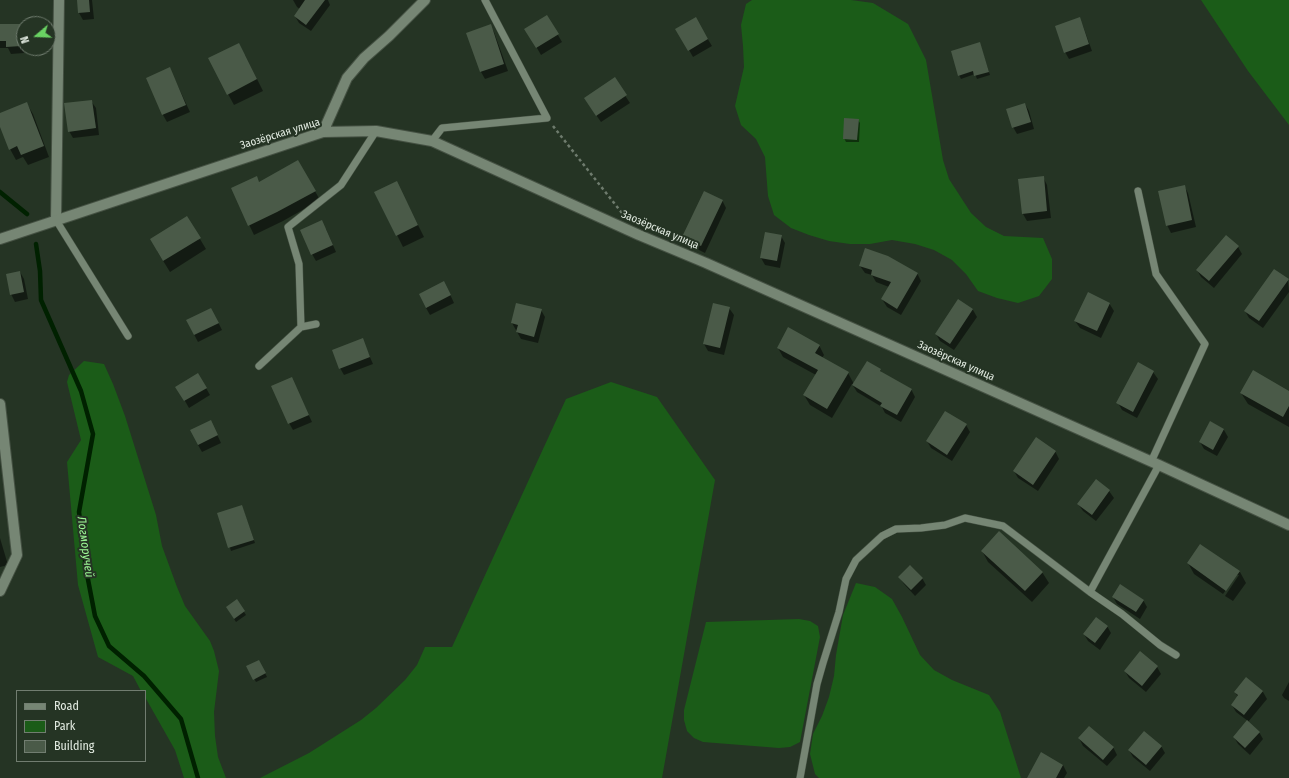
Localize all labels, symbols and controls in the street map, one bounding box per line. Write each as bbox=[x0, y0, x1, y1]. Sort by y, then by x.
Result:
north arrow bbox=[16, 16, 56, 56]
text: N bbox=[18, 35, 32, 45]
street label: Заозёрская улица bbox=[238, 116, 322, 152]
street label: Заозёрская улица bbox=[619, 208, 701, 252]
street label: Заозёрская улица bbox=[915, 338, 997, 384]
water label: Логморучей bbox=[74, 516, 96, 578]
legend bbox=[16, 690, 146, 762]
text: Road bbox=[54, 699, 79, 713]
text: Park bbox=[54, 719, 75, 733]
text: Building bbox=[54, 739, 94, 753]

